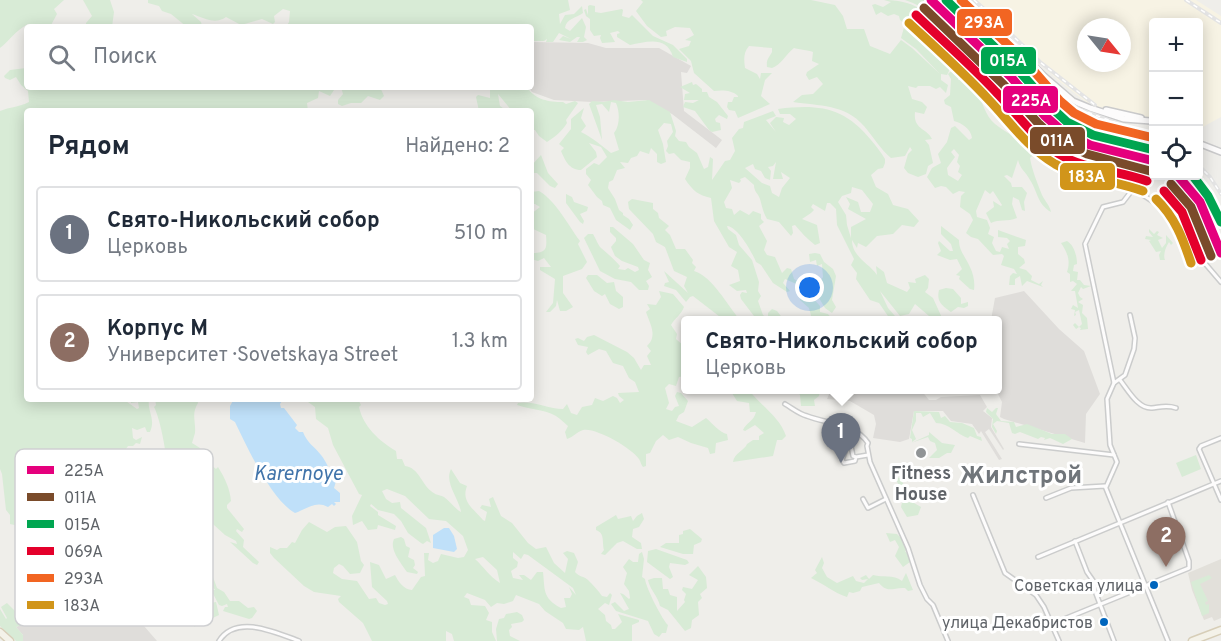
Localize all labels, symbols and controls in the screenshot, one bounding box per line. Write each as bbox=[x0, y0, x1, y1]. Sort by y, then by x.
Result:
line badge: 293А bbox=[956, 8, 1013, 37]
text: 293А bbox=[964, 14, 1004, 34]
north arrow bbox=[1077, 18, 1131, 72]
map controls bbox=[1149, 18, 1203, 180]
button: + bbox=[1149, 18, 1203, 72]
search box bbox=[24, 24, 534, 90]
icon: search bbox=[45, 41, 78, 74]
text: Поиск bbox=[93, 44, 157, 71]
line badge: 015А bbox=[980, 46, 1037, 75]
text: 015А bbox=[989, 52, 1027, 72]
button: − bbox=[1149, 72, 1203, 126]
line badge: 225А bbox=[1002, 85, 1059, 114]
text: 225А bbox=[1011, 92, 1051, 112]
line badge: 011А bbox=[1029, 126, 1086, 155]
button: locate bbox=[1149, 126, 1203, 180]
text: Рядом bbox=[48, 131, 130, 164]
text: 011А bbox=[1040, 132, 1074, 152]
text: Найдено: 2 bbox=[405, 134, 510, 160]
line badge: 183А bbox=[1059, 162, 1116, 191]
text: 183А bbox=[1068, 168, 1106, 188]
text: Свято-Никольский собор bbox=[107, 208, 380, 235]
text: 1 bbox=[66, 221, 74, 247]
text: 510 m bbox=[454, 221, 508, 247]
text: Церковь bbox=[107, 235, 188, 261]
your location bbox=[795, 273, 824, 302]
text: Корпус M bbox=[107, 316, 208, 343]
popup bbox=[681, 316, 1002, 394]
text: 2 bbox=[63, 329, 76, 355]
text: 1.3 km bbox=[452, 329, 508, 355]
text: Свято-Никольский собор bbox=[705, 329, 978, 356]
text: Университет · Sovetskaya Street bbox=[107, 343, 398, 369]
text: Церковь bbox=[705, 356, 786, 382]
pin: 1 bbox=[822, 414, 860, 463]
marker: Fitness House bbox=[914, 446, 928, 460]
legend bbox=[15, 449, 213, 626]
text: 225А bbox=[64, 462, 104, 482]
water label: Karernoye bbox=[253, 462, 343, 488]
district label: Жилстрой bbox=[960, 462, 1082, 492]
place label: Fitness House bbox=[891, 463, 951, 507]
text: 011А bbox=[64, 489, 97, 509]
text: 015А bbox=[64, 516, 101, 536]
pin: 2 bbox=[1146, 518, 1186, 567]
text: 069А bbox=[64, 543, 103, 563]
text: 293А bbox=[64, 570, 104, 590]
place label: Советская улица bbox=[1014, 577, 1143, 597]
marker: Советская улица bbox=[1148, 579, 1160, 591]
text: 183А bbox=[64, 597, 100, 617]
place label: улица Декабристов bbox=[942, 614, 1093, 634]
marker: улица Декабристов bbox=[1098, 616, 1110, 628]

